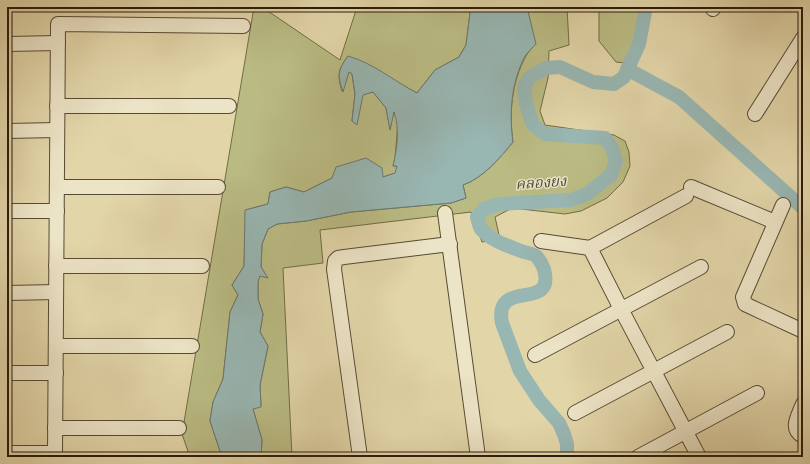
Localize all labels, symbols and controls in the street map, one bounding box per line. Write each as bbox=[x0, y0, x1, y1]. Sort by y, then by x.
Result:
water label: คลองยง bbox=[515, 172, 568, 196]

